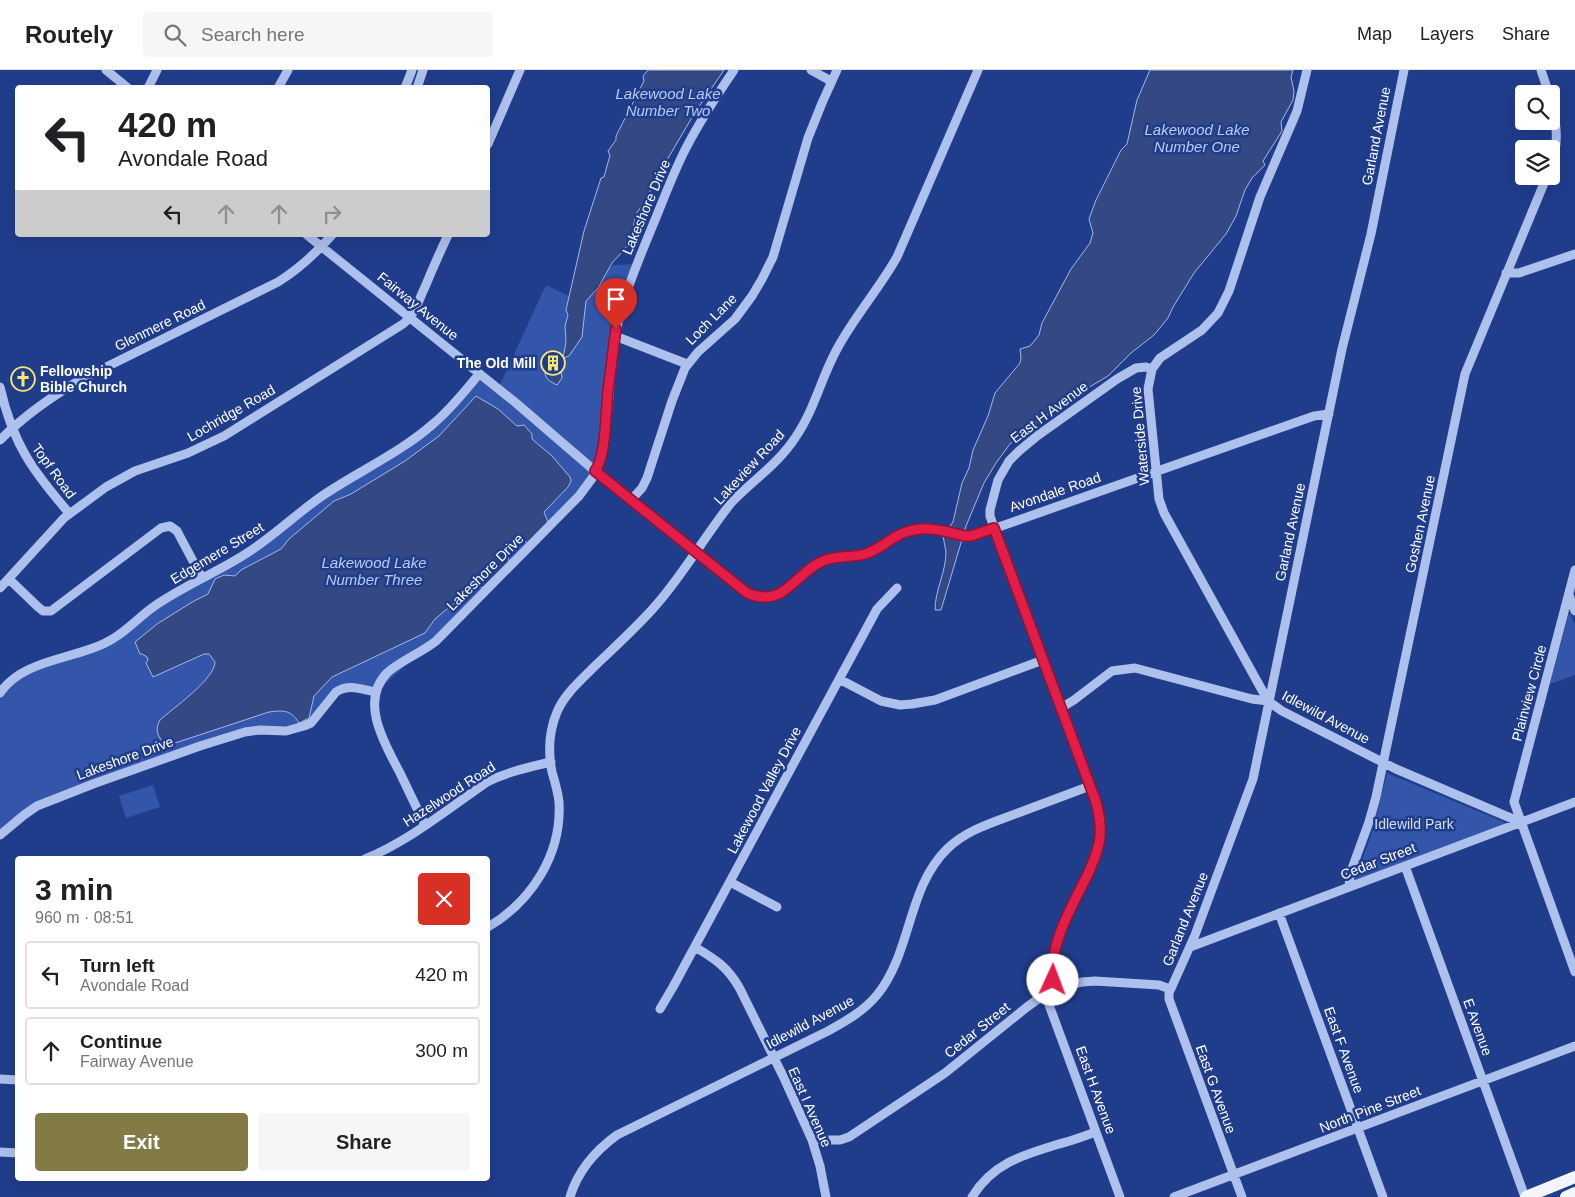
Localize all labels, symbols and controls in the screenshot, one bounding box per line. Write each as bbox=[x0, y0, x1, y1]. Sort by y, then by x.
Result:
search box bbox=[143, 12, 493, 57]
text: Routely bbox=[25, 21, 113, 48]
icon: search bbox=[161, 21, 189, 49]
text: Search here bbox=[201, 24, 305, 45]
text: Map bbox=[1357, 24, 1392, 44]
text: Layers bbox=[1420, 24, 1474, 44]
text: Share bbox=[1502, 24, 1550, 44]
water label: Lakewood Lake Number Two bbox=[615, 85, 721, 119]
street label: Garland Avenue bbox=[1359, 85, 1393, 187]
map controls bbox=[1515, 85, 1560, 185]
button: search bbox=[1515, 85, 1560, 130]
icon: left bbox=[35, 105, 100, 170]
text: 420 m bbox=[118, 105, 217, 144]
water label: Lakewood Lake Number One bbox=[1144, 121, 1250, 155]
button: layers bbox=[1515, 140, 1560, 185]
text: Avondale Road bbox=[118, 146, 268, 171]
street label: Lakeshore Drive bbox=[619, 157, 673, 257]
icon: left bbox=[159, 200, 187, 228]
icon: ahead bbox=[212, 200, 240, 228]
icon: ahead bbox=[265, 200, 293, 228]
icon: right bbox=[318, 200, 346, 228]
street label: Fairway Avenue bbox=[374, 269, 462, 344]
pin bbox=[595, 278, 637, 329]
icon: arrive bbox=[602, 285, 630, 313]
street label: Loch Lane bbox=[682, 290, 740, 348]
street label: Glenmere Road bbox=[112, 296, 208, 354]
building icon: The Old Mill bbox=[540, 350, 566, 376]
place label: The Old Mill bbox=[457, 355, 536, 371]
place label: Fellowship Bible Church bbox=[40, 363, 127, 395]
church icon: Fellowship Bible Church bbox=[10, 366, 36, 392]
street label: East H Avenue bbox=[1007, 378, 1091, 446]
street label: Lochridge Road bbox=[184, 381, 278, 445]
street label: Waterside Drive bbox=[1128, 386, 1152, 486]
street label: Lakeview Road bbox=[711, 427, 787, 507]
street label: Topf Road bbox=[29, 440, 79, 502]
street label: Avondale Road bbox=[1007, 469, 1103, 515]
street label: Goshen Avenue bbox=[1402, 474, 1438, 574]
street label: Garland Avenue bbox=[1272, 481, 1308, 583]
street label: Edgemere Street bbox=[168, 519, 267, 587]
street label: Lakeshore Drive bbox=[443, 530, 527, 614]
water label: Lakewood Lake Number Three bbox=[321, 554, 427, 588]
street label: Plainview Circle bbox=[1508, 643, 1550, 743]
street label: Idlewild Avenue bbox=[1279, 687, 1373, 747]
street label: Lakewood Valley Drive bbox=[724, 724, 804, 856]
street label: Lakeshore Drive bbox=[74, 733, 176, 783]
street label: Hazelwood Road bbox=[400, 758, 498, 830]
park label: Idlewild Park bbox=[1374, 816, 1455, 832]
street label: Cedar Street bbox=[1338, 839, 1418, 883]
street label: Garland Avenue bbox=[1159, 869, 1211, 968]
text: 3 min bbox=[35, 873, 113, 906]
button: close bbox=[418, 873, 470, 925]
text: 960 m · 08:51 bbox=[35, 909, 134, 926]
position arrow bbox=[1026, 953, 1078, 1005]
text: Turn left bbox=[80, 955, 155, 976]
icon: left bbox=[37, 961, 65, 989]
text: 420 m bbox=[415, 964, 468, 985]
text: Avondale Road bbox=[80, 977, 189, 994]
street label: Idlewild Avenue bbox=[763, 992, 857, 1052]
street label: E Avenue bbox=[1460, 996, 1496, 1058]
street label: Cedar Street bbox=[941, 999, 1013, 1061]
street label: East F Avenue bbox=[1321, 1005, 1367, 1096]
text: Continue bbox=[80, 1031, 162, 1052]
icon: ahead bbox=[37, 1037, 65, 1065]
text: 300 m bbox=[415, 1040, 468, 1061]
street label: East G Avenue bbox=[1193, 1043, 1240, 1136]
street label: East H Avenue bbox=[1073, 1044, 1119, 1136]
text: Fairway Avenue bbox=[80, 1053, 194, 1070]
street label: East I Avenue bbox=[785, 1064, 835, 1150]
street label: North Pine Street bbox=[1317, 1082, 1423, 1136]
button: Exit bbox=[35, 1113, 248, 1171]
button: Share bbox=[258, 1113, 470, 1171]

